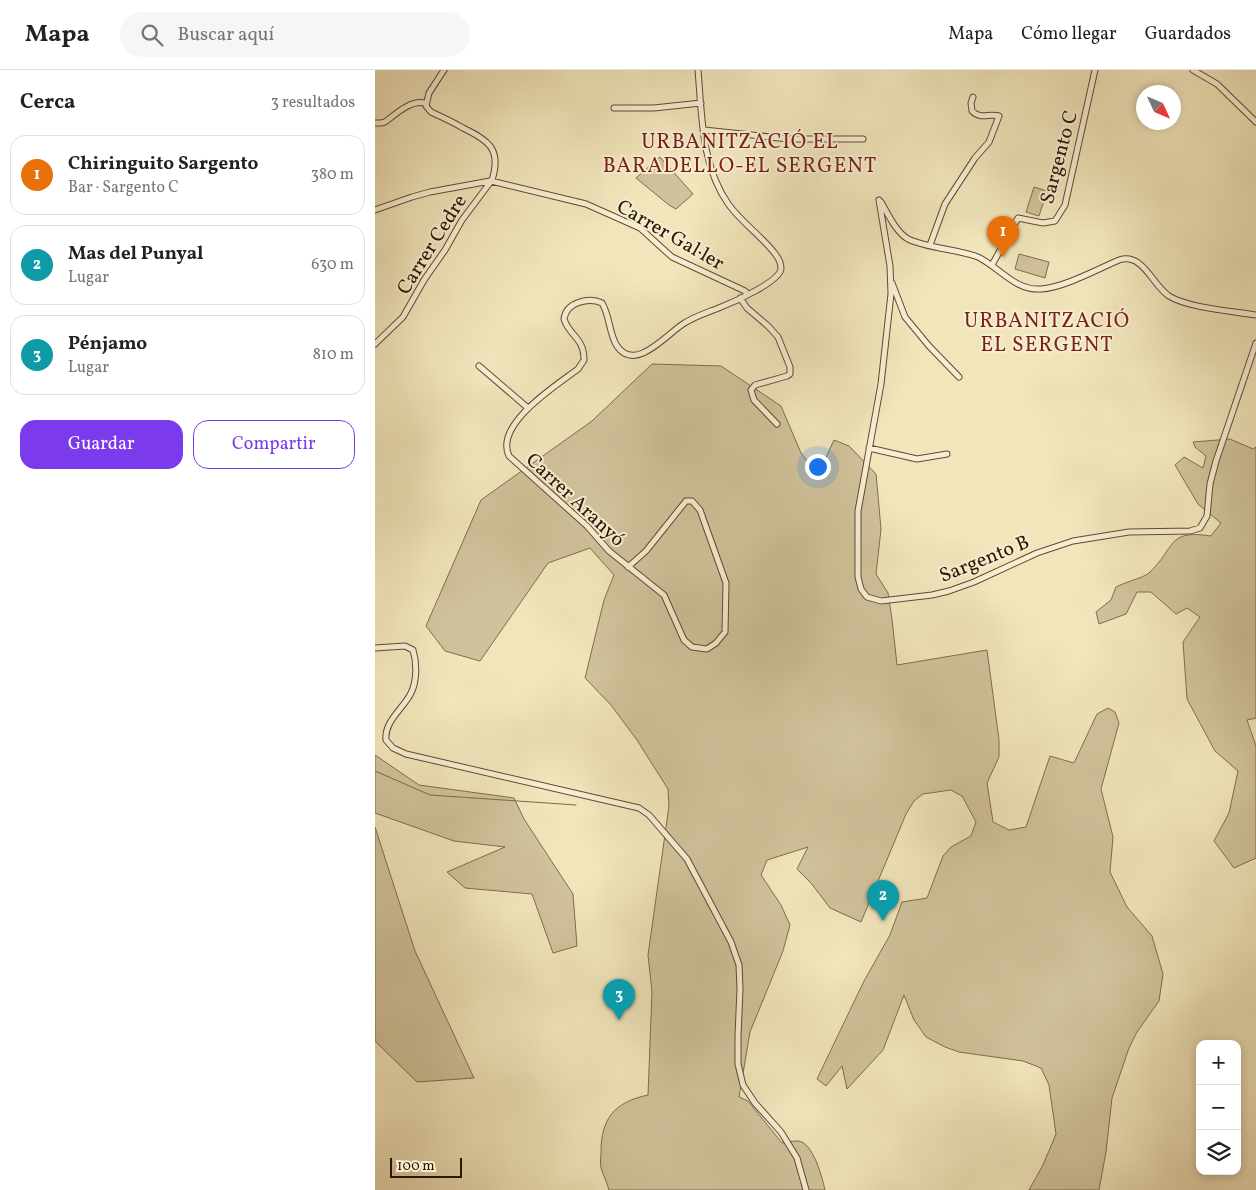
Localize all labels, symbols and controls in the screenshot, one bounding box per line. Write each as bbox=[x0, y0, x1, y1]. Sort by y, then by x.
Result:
search box bbox=[120, 12, 470, 57]
text: Mapa bbox=[25, 18, 90, 52]
icon: search bbox=[138, 21, 166, 49]
text: Buscar aquí bbox=[178, 22, 274, 48]
text: Mapa bbox=[948, 22, 993, 47]
text: Cómo llegar bbox=[1021, 22, 1117, 47]
text: Guardados bbox=[1145, 22, 1231, 47]
north arrow bbox=[1136, 85, 1181, 130]
text: Cerca bbox=[20, 88, 75, 117]
text: 3 resultados bbox=[271, 92, 355, 114]
street label: Sargento C bbox=[1034, 108, 1086, 207]
district label: URBANITZACIÓ EL BARADELLO-EL SERGENT bbox=[603, 128, 877, 181]
text: Chiringuito Sargento bbox=[68, 151, 258, 177]
text: 1 bbox=[34, 164, 40, 186]
text: 380 m bbox=[311, 164, 354, 186]
text: Bar · Sargento C bbox=[68, 177, 179, 199]
street label: Carrer Cedre bbox=[391, 190, 475, 301]
street label: Carrer Gal·ler bbox=[611, 194, 729, 278]
pin: 1 bbox=[987, 216, 1019, 257]
text: Mas del Punyal bbox=[68, 241, 204, 267]
text: 2 bbox=[33, 254, 41, 276]
text: 630 m bbox=[311, 254, 354, 276]
text: Lugar bbox=[68, 267, 109, 289]
district label: URBANITZACIÓ EL SERGENT bbox=[964, 307, 1130, 360]
text: Pénjamo bbox=[68, 331, 147, 357]
text: 3 bbox=[33, 344, 41, 366]
text: 810 m bbox=[313, 344, 354, 366]
text: Lugar bbox=[68, 357, 109, 379]
button: Guardar bbox=[20, 420, 183, 469]
button: Compartir bbox=[193, 420, 355, 469]
street label: Carrer Aranyó bbox=[519, 447, 630, 554]
your location bbox=[805, 454, 831, 480]
street label: Sargento B bbox=[935, 529, 1034, 591]
pin: 2 bbox=[867, 880, 899, 921]
pin: 3 bbox=[603, 979, 635, 1020]
map controls bbox=[1196, 1040, 1241, 1175]
button: + bbox=[1196, 1040, 1241, 1085]
button: − bbox=[1196, 1085, 1241, 1130]
button: layers bbox=[1196, 1130, 1241, 1175]
scale bar bbox=[390, 1155, 463, 1178]
text: 100 m bbox=[397, 1157, 435, 1176]

